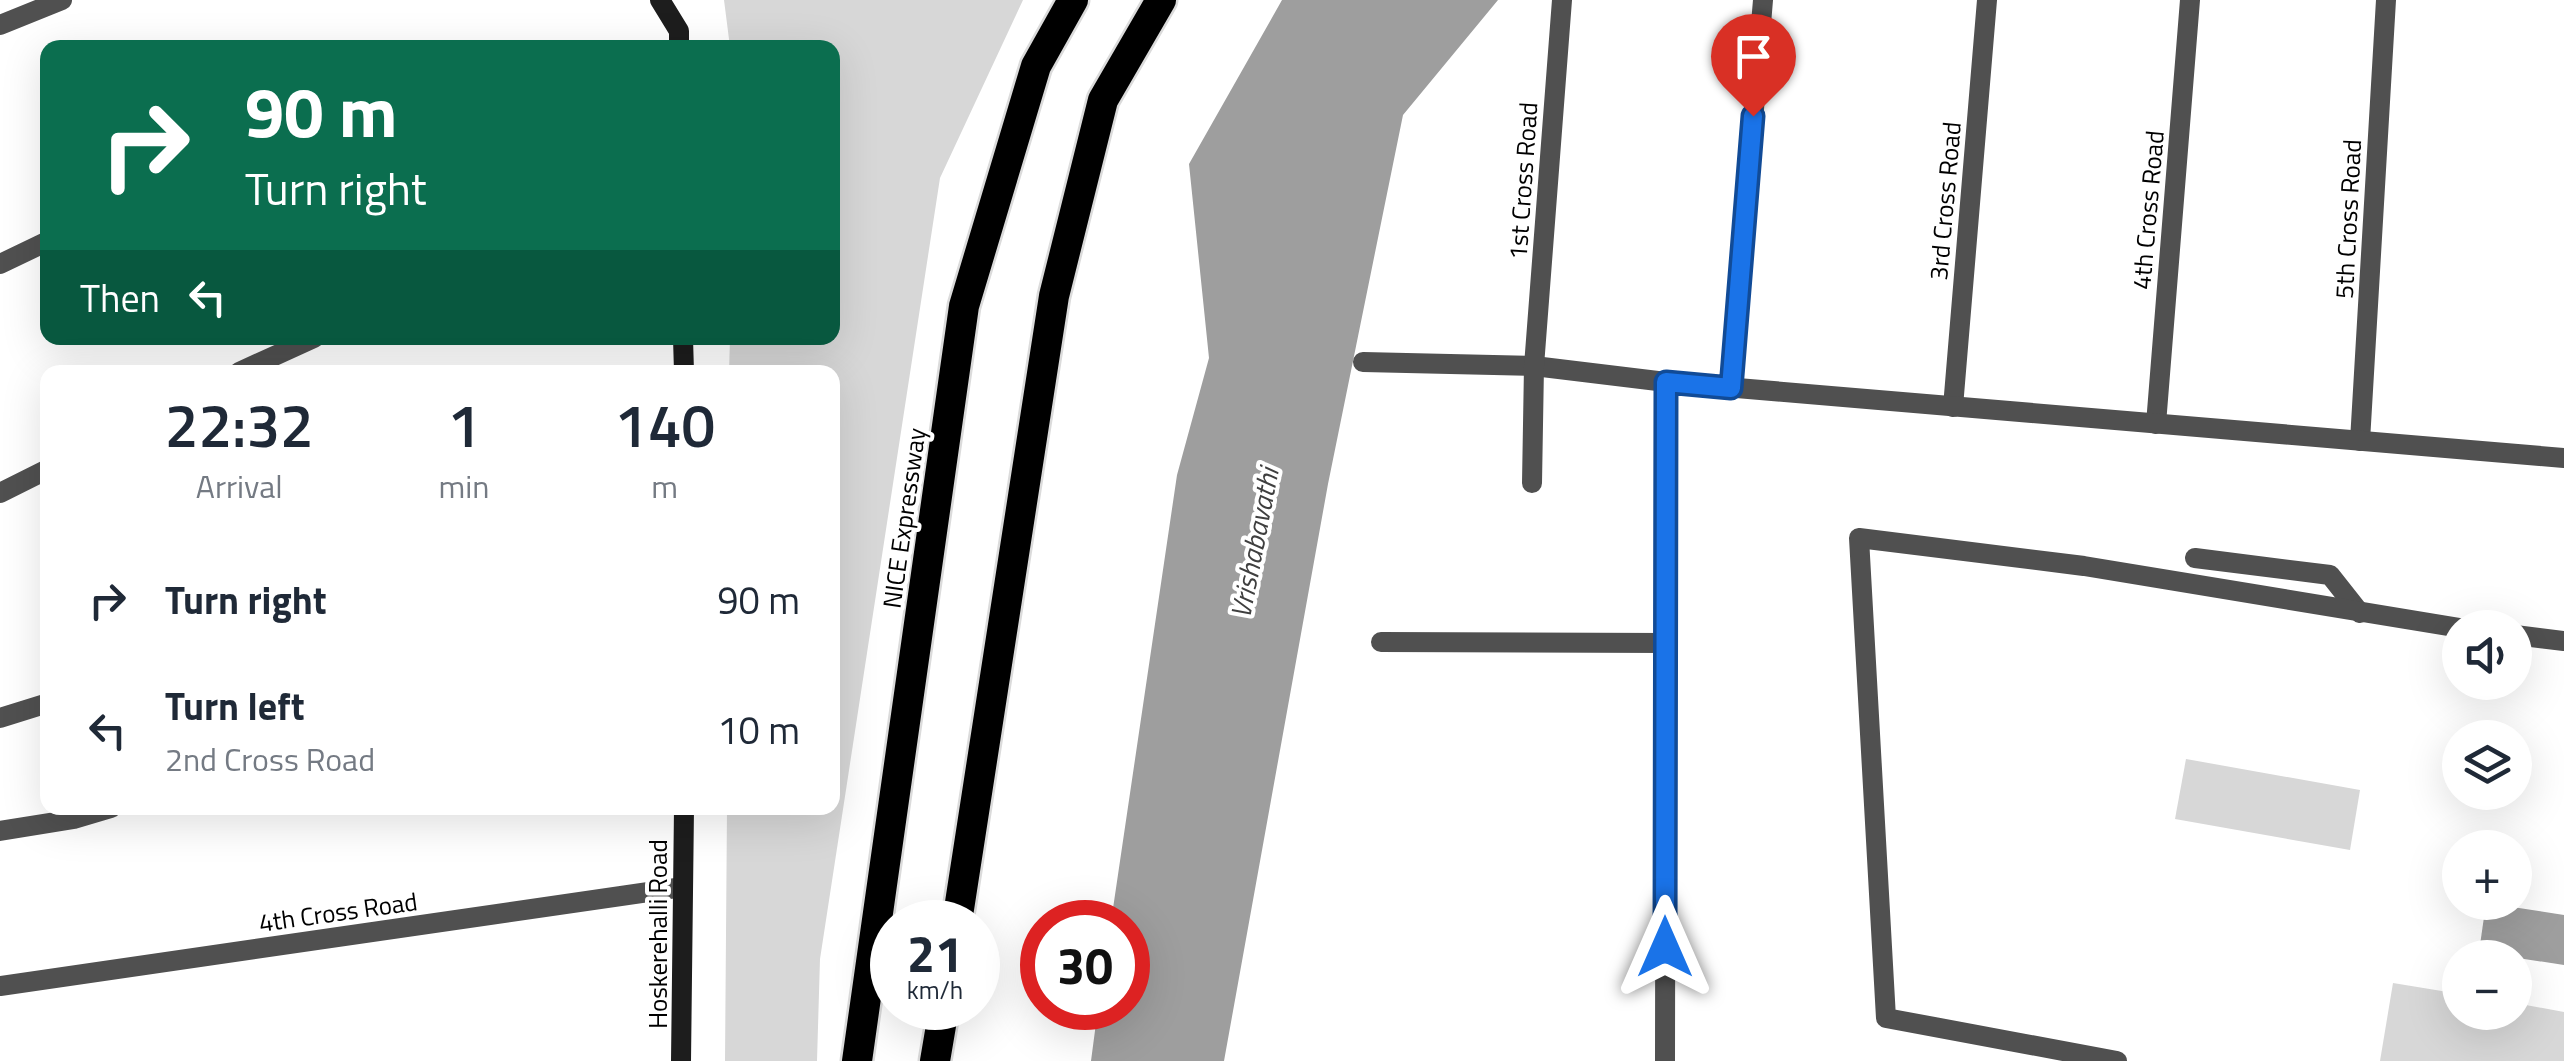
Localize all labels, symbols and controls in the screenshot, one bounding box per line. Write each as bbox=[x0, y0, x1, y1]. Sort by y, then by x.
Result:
pin bbox=[1711, 14, 1796, 117]
icon: arrive bbox=[1726, 29, 1781, 84]
text: 90 m bbox=[245, 58, 398, 164]
icon: right bbox=[80, 80, 210, 210]
street label: 1st Cross Road bbox=[1499, 101, 1547, 261]
street label: 3rd Cross Road bbox=[1919, 120, 1971, 282]
street label: 4th Cross Road bbox=[2122, 129, 2174, 291]
street label: 5th Cross Road bbox=[2325, 138, 2371, 300]
text: Turn right bbox=[245, 154, 427, 222]
text: Then bbox=[80, 269, 160, 327]
icon: left bbox=[180, 270, 235, 325]
text: 22:32 bbox=[165, 379, 314, 470]
text: 1 bbox=[447, 379, 481, 470]
text: 140 bbox=[614, 379, 715, 470]
street label: NICE Expressway bbox=[873, 425, 935, 611]
water label: Vrishabavathi bbox=[1218, 461, 1290, 622]
text: Arrival bbox=[196, 462, 283, 510]
text: min bbox=[438, 462, 489, 510]
text: m bbox=[651, 462, 678, 510]
text: Turn right bbox=[165, 571, 327, 629]
text: 90 m bbox=[717, 571, 800, 629]
icon: right bbox=[80, 573, 135, 628]
map controls bbox=[2442, 610, 2532, 1030]
button: sound bbox=[2442, 610, 2532, 700]
text: Turn left bbox=[165, 677, 305, 735]
text: 10 m bbox=[717, 701, 800, 759]
icon: left bbox=[80, 703, 135, 758]
button: layers bbox=[2442, 720, 2532, 810]
text: 2nd Cross Road bbox=[165, 735, 375, 783]
button: + bbox=[2442, 830, 2532, 920]
street label: Hoskerehalli Road bbox=[639, 839, 677, 1029]
street label: 4th Cross Road bbox=[256, 882, 420, 942]
position arrow bbox=[1613, 895, 1717, 999]
speed limit sign: 30 bbox=[1020, 900, 1150, 1030]
text: 21 bbox=[907, 915, 963, 991]
button: − bbox=[2442, 940, 2532, 1030]
text: km/h bbox=[907, 971, 963, 1009]

